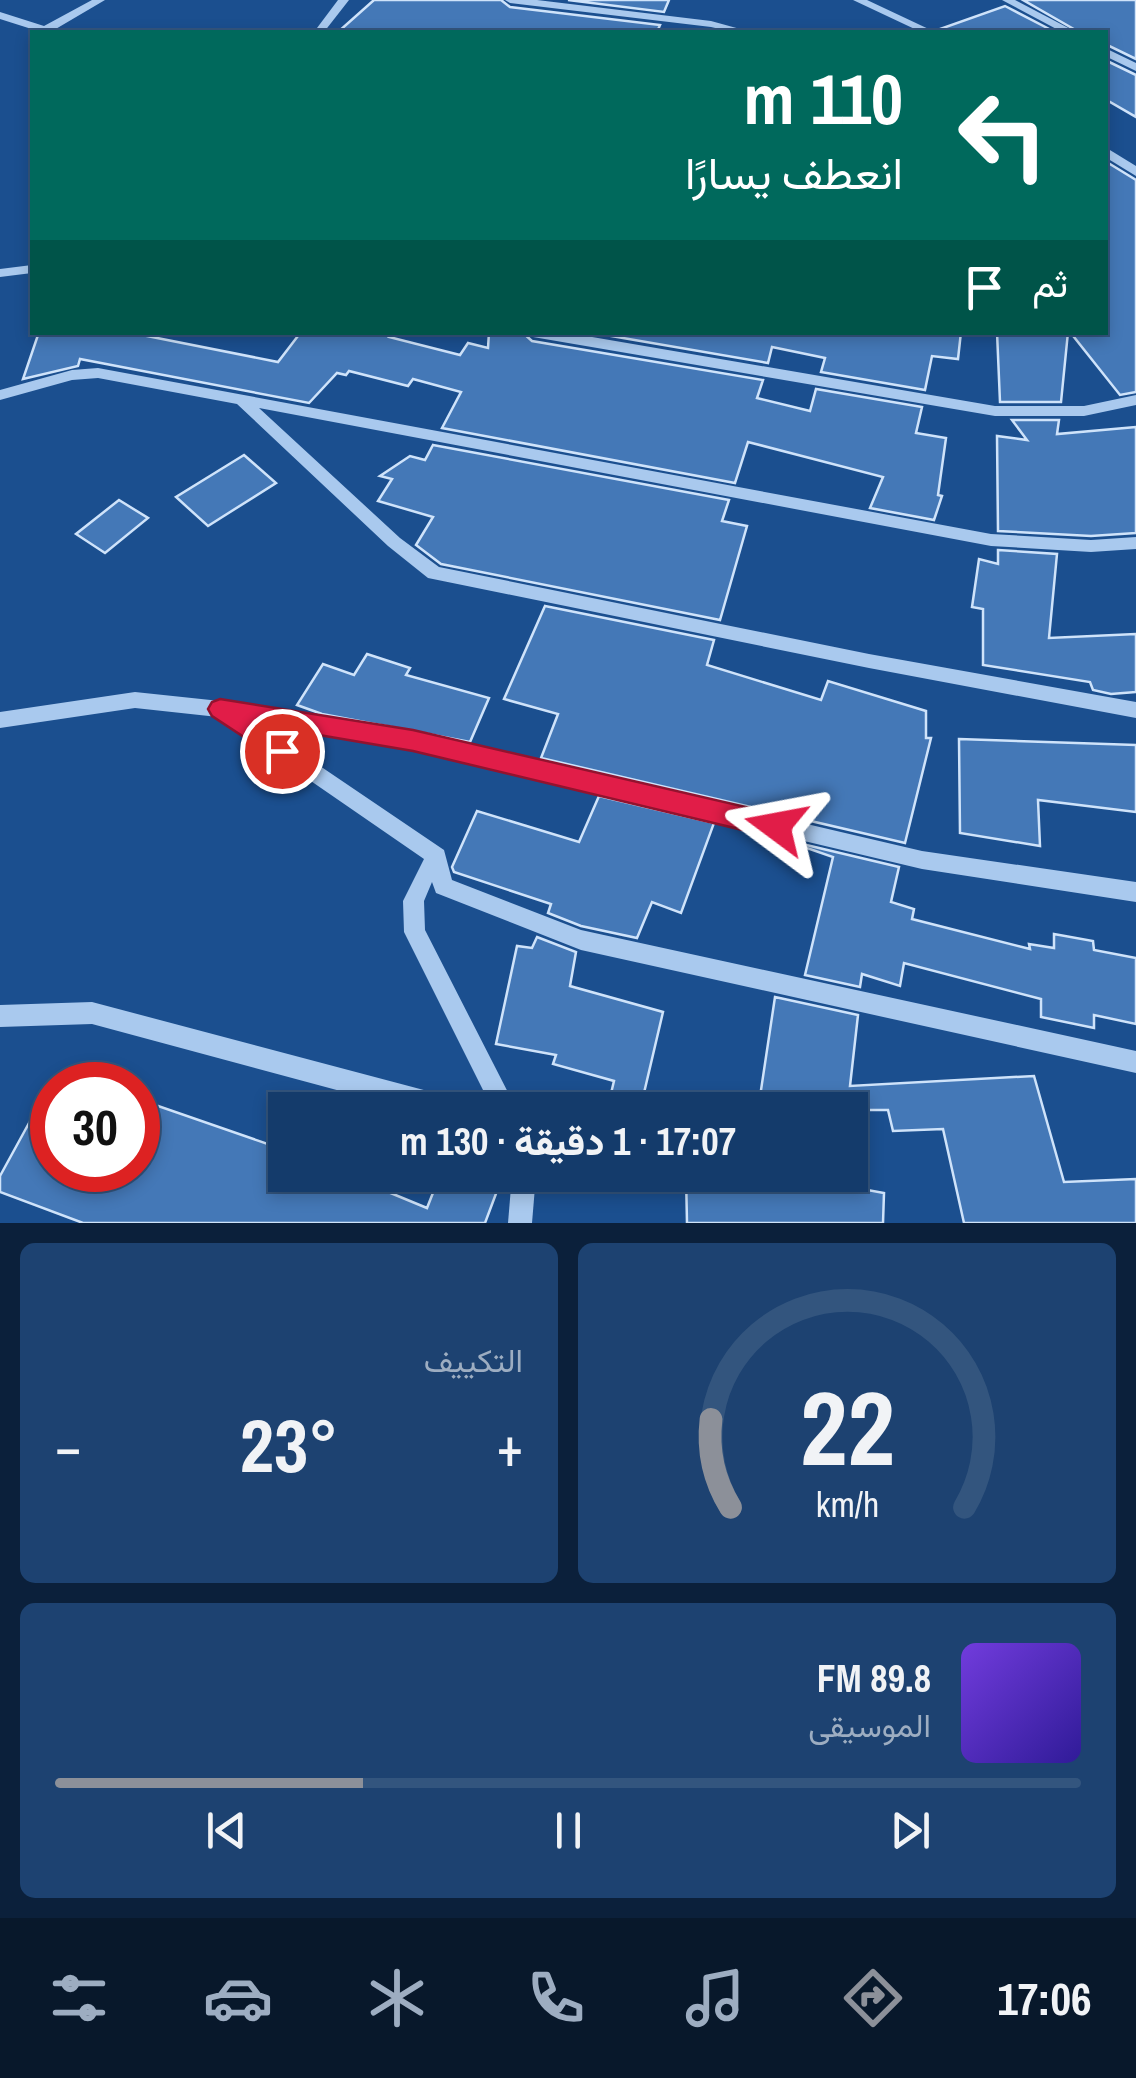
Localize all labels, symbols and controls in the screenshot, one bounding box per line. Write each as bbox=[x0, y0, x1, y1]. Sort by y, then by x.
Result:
text: 110 m bbox=[743, 52, 903, 146]
icon: left bbox=[938, 70, 1068, 200]
text: انعطف يسارًا bbox=[685, 142, 903, 203]
text: ثم bbox=[1032, 258, 1068, 309]
icon: arrive bbox=[957, 260, 1012, 315]
pin bbox=[240, 709, 325, 794]
icon: arrive bbox=[255, 724, 310, 779]
position arrow bbox=[724, 774, 828, 878]
speed limit sign: 30 bbox=[30, 1062, 160, 1192]
text: 17:07 · 1 دقيقة · 130 m bbox=[400, 1116, 736, 1167]
text: التكييف bbox=[424, 1339, 523, 1382]
text: 22 bbox=[800, 1357, 894, 1497]
text: 23° bbox=[240, 1394, 338, 1495]
text: − bbox=[55, 1409, 81, 1483]
text: + bbox=[497, 1409, 523, 1483]
text: km/h bbox=[815, 1480, 879, 1528]
text: 89.8 FM bbox=[817, 1653, 931, 1704]
text: الموسيقى bbox=[808, 1704, 931, 1747]
icon: previous bbox=[199, 1803, 254, 1858]
icon: pause bbox=[541, 1803, 596, 1858]
icon: next bbox=[883, 1803, 938, 1858]
icon: filters bbox=[44, 1963, 114, 2033]
icon: car bbox=[203, 1963, 273, 2033]
icon: climate bbox=[362, 1963, 432, 2033]
icon: phone bbox=[521, 1963, 591, 2033]
icon: music bbox=[680, 1963, 750, 2033]
icon: directions bbox=[838, 1963, 908, 2033]
text: 17:06 bbox=[997, 1968, 1092, 2029]

